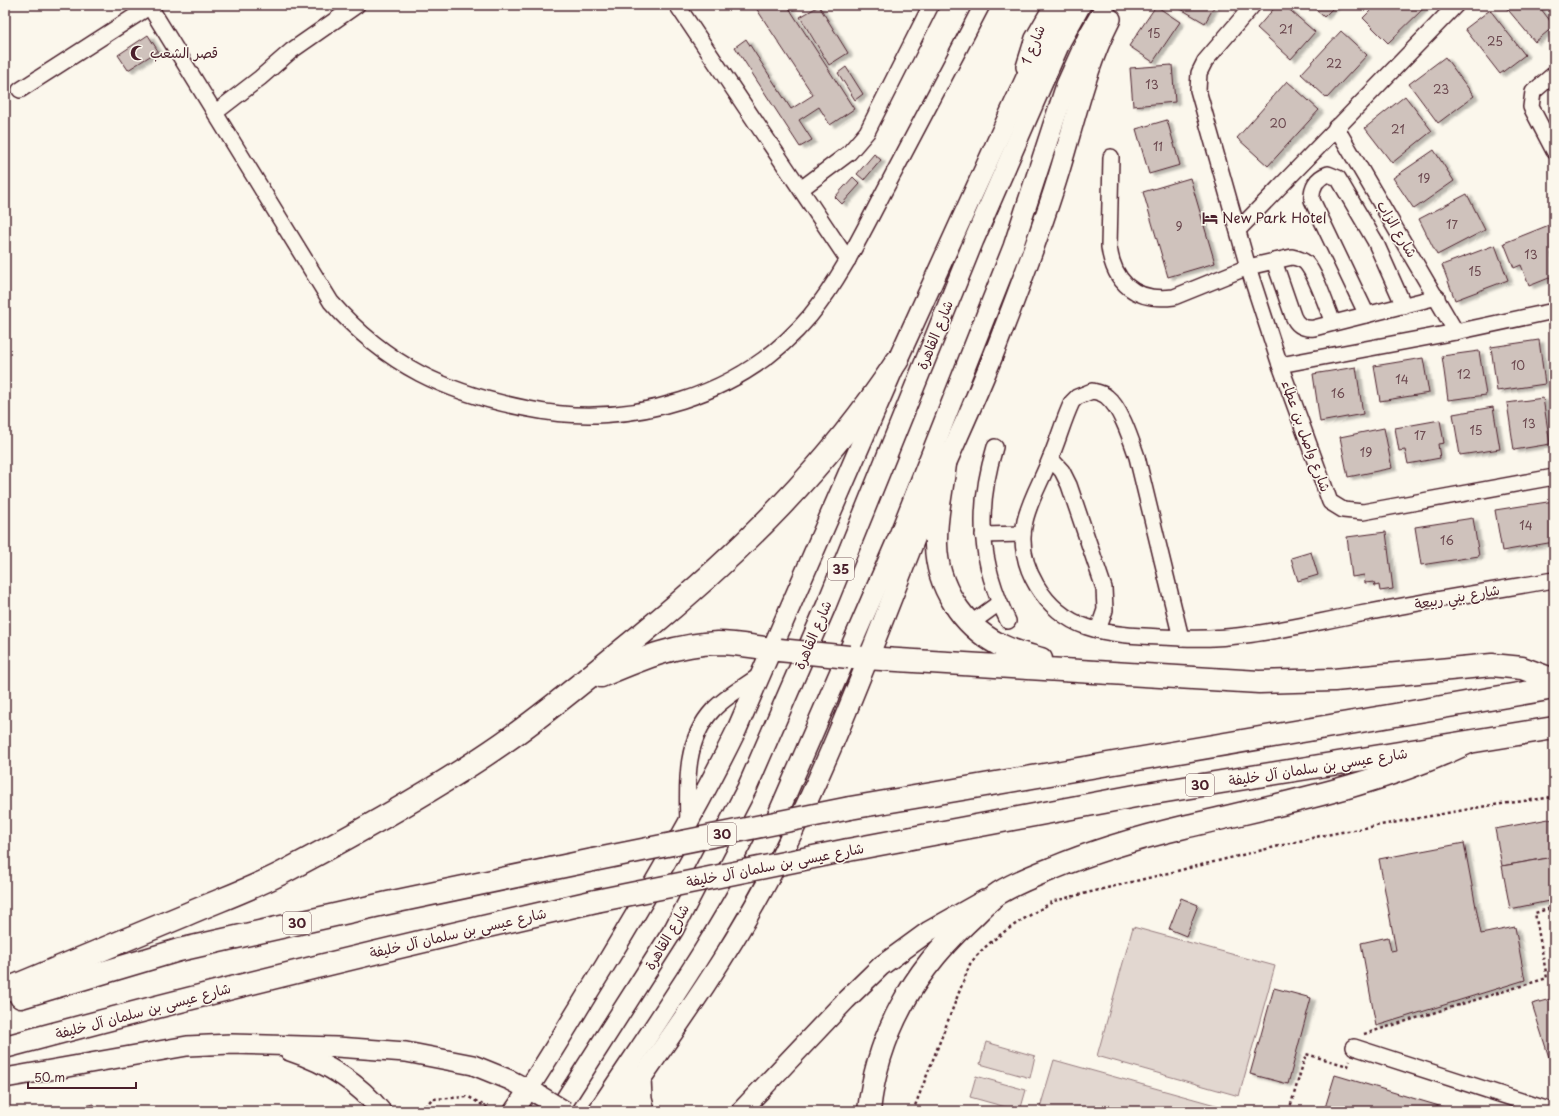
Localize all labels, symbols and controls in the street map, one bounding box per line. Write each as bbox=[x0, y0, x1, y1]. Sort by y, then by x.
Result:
house number: 21 bbox=[1279, 20, 1293, 38]
street label: شارع 1 bbox=[1015, 22, 1050, 68]
house number: 15 bbox=[1147, 24, 1161, 42]
house number: 25 bbox=[1487, 32, 1503, 50]
place label: قصر الشعب bbox=[150, 42, 218, 63]
mosque icon: قصر الشعب bbox=[129, 44, 147, 62]
house number: 22 bbox=[1326, 54, 1342, 72]
house number: 13 bbox=[1145, 75, 1159, 93]
house number: 23 bbox=[1433, 80, 1449, 98]
house number: 20 bbox=[1269, 114, 1287, 132]
house number: 21 bbox=[1391, 120, 1405, 138]
house number: 11 bbox=[1153, 137, 1163, 155]
house number: 19 bbox=[1418, 169, 1430, 187]
street label: شارع الزاب bbox=[1372, 196, 1423, 261]
place label: New Park Hotel bbox=[1222, 207, 1327, 228]
hotel icon: New Park Hotel bbox=[1201, 209, 1219, 227]
house number: 17 bbox=[1446, 215, 1458, 233]
house number: 9 bbox=[1175, 217, 1183, 235]
house number: 13 bbox=[1524, 245, 1538, 263]
house number: 15 bbox=[1468, 262, 1482, 280]
street label: شارع القاهرة bbox=[911, 297, 958, 373]
house number: 10 bbox=[1511, 356, 1525, 374]
house number: 12 bbox=[1457, 365, 1471, 383]
house number: 14 bbox=[1395, 370, 1409, 388]
street label: شارع واصل بن عطاء bbox=[1276, 377, 1336, 495]
house number: 16 bbox=[1331, 384, 1345, 402]
house number: 13 bbox=[1522, 414, 1536, 432]
house number: 15 bbox=[1469, 421, 1483, 439]
house number: 17 bbox=[1414, 426, 1426, 444]
house number: 19 bbox=[1360, 443, 1372, 461]
house number: 14 bbox=[1519, 516, 1533, 534]
house number: 16 bbox=[1440, 531, 1454, 549]
road number: 35 bbox=[828, 558, 854, 580]
street label: شارع بني ربيعة bbox=[1413, 579, 1502, 617]
street label: شارع القاهرة bbox=[789, 597, 837, 673]
street label: شارع عيسى بن سلمان آل خليفة bbox=[1227, 742, 1409, 791]
road number: 30 bbox=[1186, 774, 1214, 796]
road number: 30 bbox=[708, 823, 736, 845]
street label: شارع عيسى بن سلمان آل خليفة bbox=[684, 837, 866, 892]
street label: شارع القاهرة bbox=[639, 900, 694, 974]
street label: شارع عيسى بن سلمان آل خليفة bbox=[367, 902, 548, 963]
road number: 30 bbox=[283, 912, 311, 934]
street label: شارع عيسى بن سلمان آل خليفة bbox=[53, 977, 233, 1044]
scale bar bbox=[28, 1064, 136, 1090]
text: 50 m bbox=[34, 1068, 65, 1086]

